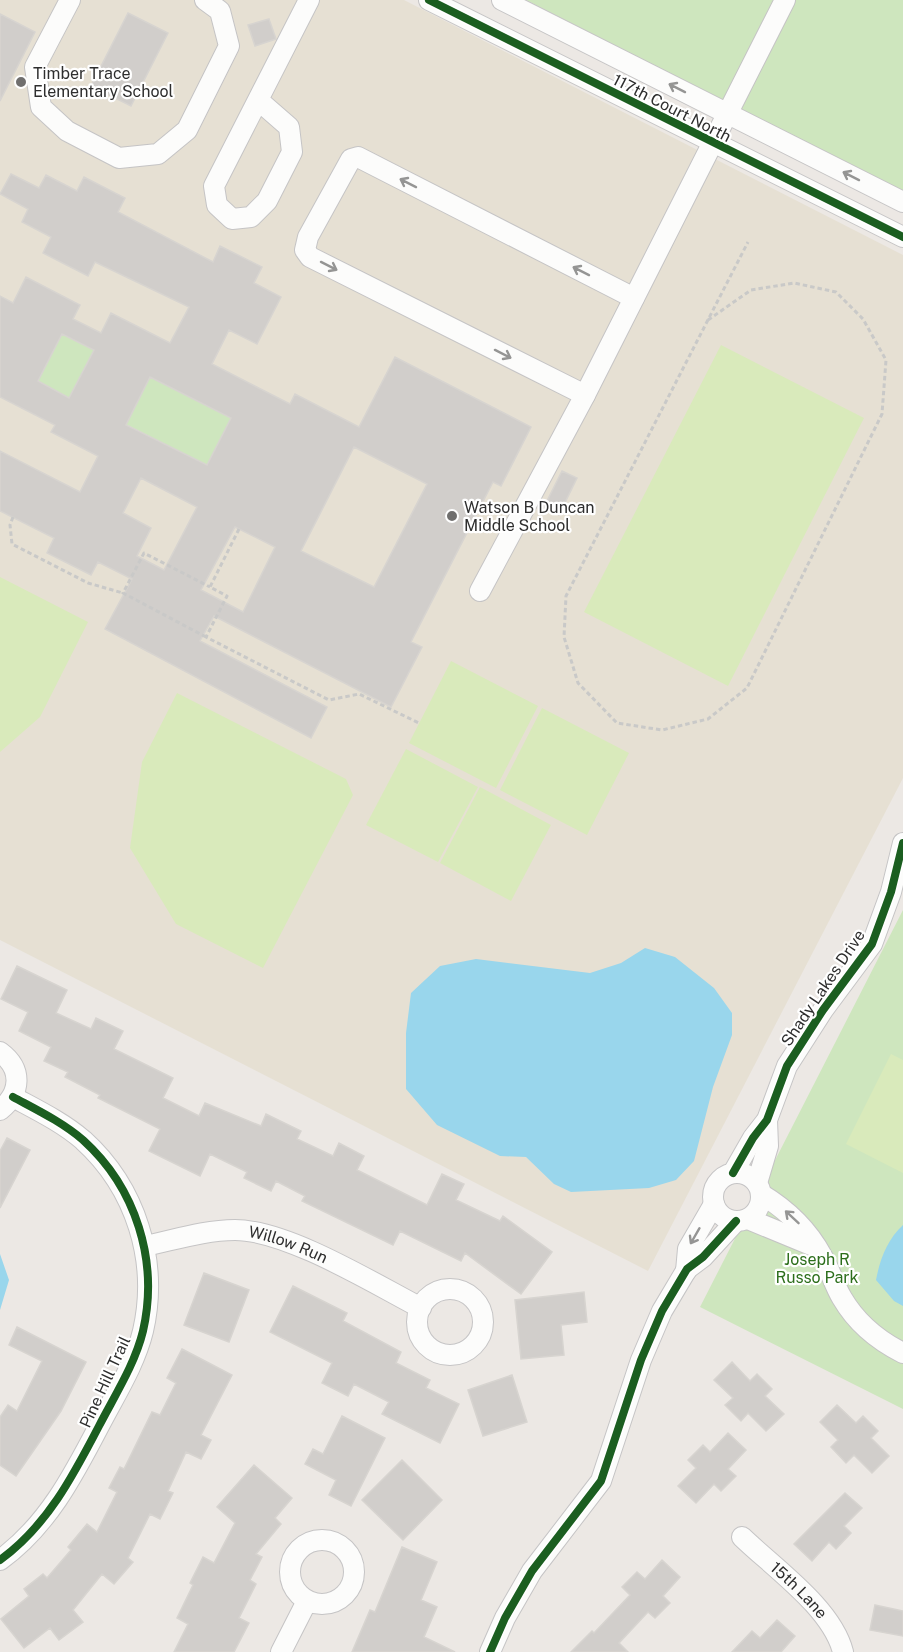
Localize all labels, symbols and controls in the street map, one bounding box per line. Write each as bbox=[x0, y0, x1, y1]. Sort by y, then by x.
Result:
place label: Timber Trace Elementary School bbox=[33, 64, 174, 101]
street label: 117th Court North bbox=[610, 70, 734, 146]
marker: Timber Trace Elementary School bbox=[14, 75, 28, 89]
one-way arrow bbox=[668, 82, 686, 94]
one-way arrow bbox=[842, 170, 860, 181]
one-way arrow bbox=[399, 176, 417, 188]
one-way arrow bbox=[320, 260, 337, 272]
one-way arrow bbox=[573, 265, 591, 276]
one-way arrow bbox=[494, 348, 511, 360]
place label: Watson B Duncan Middle School bbox=[464, 498, 595, 535]
marker: Watson B Duncan Middle School bbox=[445, 509, 459, 523]
street label: Shady Lakes Drive bbox=[777, 926, 869, 1050]
one-way arrow bbox=[784, 1210, 799, 1225]
street label: Willow Run bbox=[247, 1222, 331, 1267]
one-way arrow bbox=[689, 1227, 701, 1244]
park label: Joseph R Russo Park bbox=[775, 1250, 859, 1287]
street label: Pine Hill Trail bbox=[76, 1333, 135, 1431]
street label: 15th Lane bbox=[767, 1558, 832, 1622]

